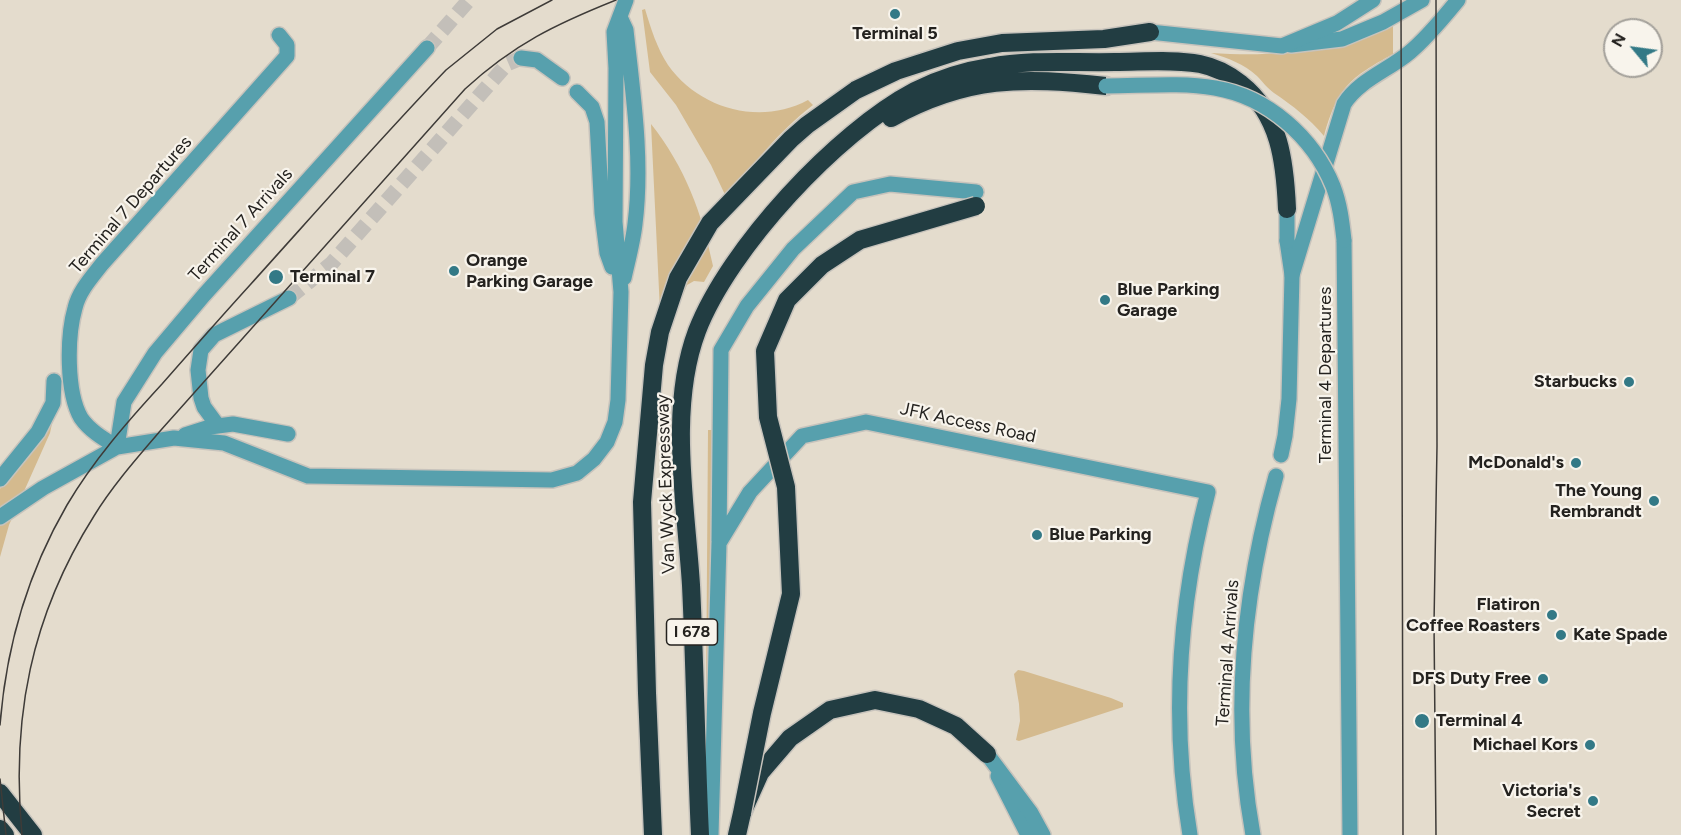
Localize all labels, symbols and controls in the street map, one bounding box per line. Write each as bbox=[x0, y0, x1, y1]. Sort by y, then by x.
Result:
marker: Terminal 5 bbox=[888, 7, 902, 21]
north arrow bbox=[1603, 18, 1663, 78]
place label: Terminal 5 bbox=[852, 23, 938, 45]
text: N bbox=[1607, 30, 1630, 50]
street label: Terminal 7 Departures bbox=[65, 132, 197, 278]
street label: Terminal 7 Arrivals bbox=[184, 164, 298, 286]
place label: Orange Parking Garage bbox=[466, 250, 593, 292]
marker: Orange Parking Garage bbox=[447, 264, 461, 278]
place label: Terminal 7 bbox=[290, 266, 375, 288]
marker: Terminal 7 bbox=[267, 268, 285, 286]
place label: Blue Parking Garage bbox=[1117, 279, 1219, 322]
street label: Terminal 4 Departures bbox=[1315, 287, 1337, 463]
marker: Blue Parking Garage bbox=[1098, 293, 1112, 307]
place label: Starbucks bbox=[1534, 371, 1617, 393]
marker: Starbucks bbox=[1622, 375, 1636, 389]
street label: Van Wyck Expressway bbox=[652, 394, 680, 574]
street label: JFK Access Road bbox=[898, 398, 1038, 448]
place label: McDonald's bbox=[1468, 452, 1564, 474]
marker: McDonald's bbox=[1569, 456, 1583, 470]
place label: The Young Rembrandt bbox=[1549, 480, 1642, 522]
marker: The Young Rembrandt bbox=[1647, 494, 1661, 508]
place label: Blue Parking bbox=[1049, 524, 1151, 546]
marker: Blue Parking bbox=[1030, 528, 1044, 542]
street label: Terminal 4 Arrivals bbox=[1212, 579, 1244, 727]
place label: Flatiron Coffee Roasters bbox=[1406, 594, 1540, 636]
marker: Flatiron Coffee Roasters bbox=[1545, 608, 1559, 622]
road number: I 678 bbox=[666, 619, 718, 645]
place label: Kate Spade bbox=[1573, 624, 1667, 646]
marker: Kate Spade bbox=[1554, 628, 1568, 642]
place label: DFS Duty Free bbox=[1412, 668, 1531, 690]
marker: DFS Duty Free bbox=[1536, 672, 1550, 686]
place label: Terminal 4 bbox=[1436, 710, 1522, 732]
marker: Terminal 4 bbox=[1413, 712, 1431, 730]
place label: Michael Kors bbox=[1472, 734, 1578, 756]
marker: Michael Kors bbox=[1583, 738, 1597, 752]
place label: Victoria's Secret bbox=[1502, 780, 1581, 822]
marker: Victoria's Secret bbox=[1586, 794, 1600, 808]

